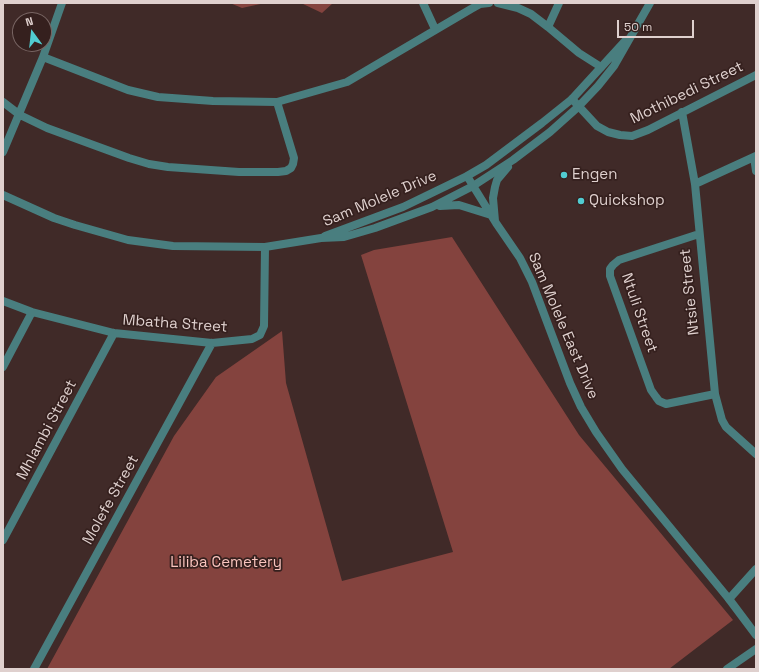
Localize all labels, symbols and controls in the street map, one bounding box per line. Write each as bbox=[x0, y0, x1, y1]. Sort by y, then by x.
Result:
north arrow bbox=[12, 12, 52, 52]
scale bar bbox=[619, 12, 696, 38]
text: N bbox=[24, 14, 35, 29]
text: 50 m bbox=[624, 19, 652, 35]
street label: Mothibedi Street bbox=[628, 58, 746, 128]
place label: Engen bbox=[572, 166, 617, 184]
street label: Sam Molele Drive bbox=[320, 167, 440, 231]
marker: Engen bbox=[559, 170, 569, 180]
place label: Quickshop bbox=[589, 192, 665, 210]
marker: Quickshop bbox=[576, 196, 586, 206]
street label: Ntsie Street bbox=[677, 248, 703, 336]
street label: Sam Molele East Drive bbox=[524, 250, 602, 402]
street label: Ntuli Street bbox=[617, 271, 661, 355]
street label: Mbatha Street bbox=[122, 311, 228, 337]
street label: Mhlambi Street bbox=[13, 377, 81, 483]
street label: Molefe Street bbox=[79, 452, 143, 548]
park label: Liliba Cemetery bbox=[170, 554, 282, 572]

